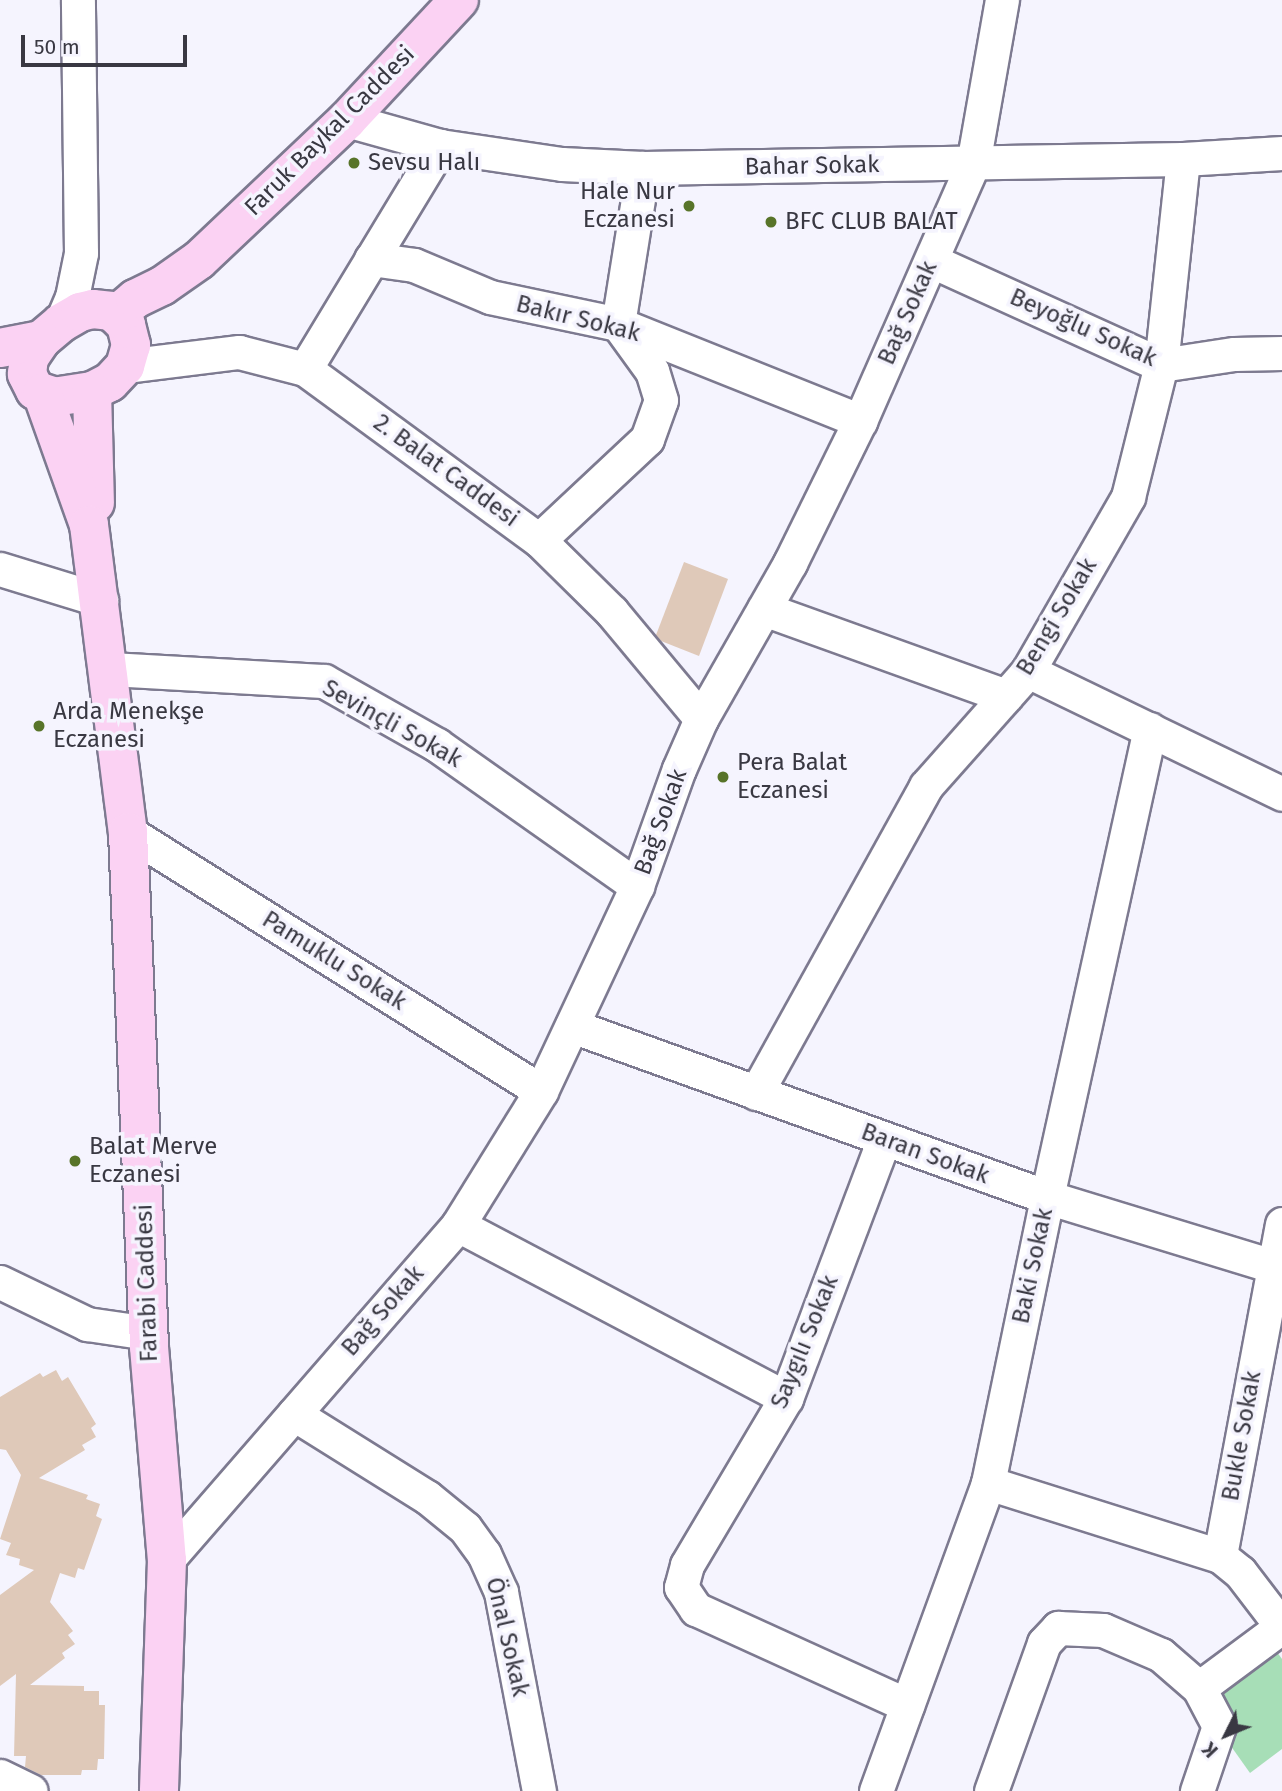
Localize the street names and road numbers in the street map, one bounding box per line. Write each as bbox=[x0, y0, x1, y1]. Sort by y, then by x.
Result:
street label: Faruk Baykal Caddesi bbox=[239, 40, 421, 222]
street label: Bahar Sokak bbox=[744, 150, 880, 182]
street label: Bağ Sokak bbox=[872, 257, 944, 369]
street label: Beyoğlu Sokak bbox=[1005, 283, 1161, 373]
street label: Bakır Sokak bbox=[513, 290, 643, 348]
street label: 2. Balat Caddesi bbox=[368, 409, 524, 533]
street label: Bengi Sokak bbox=[1011, 553, 1103, 681]
street label: Sevinçli Sokak bbox=[317, 674, 467, 774]
street label: Bağ Sokak bbox=[629, 765, 693, 879]
street label: Pamuklu Sokak bbox=[257, 905, 411, 1017]
street label: Baran Sokak bbox=[857, 1118, 993, 1190]
street label: Farabi Caddesi bbox=[130, 1203, 164, 1363]
street label: Baki Sokak bbox=[1007, 1206, 1059, 1326]
street label: Bağ Sokak bbox=[336, 1260, 430, 1362]
street label: Saygılı Sokak bbox=[765, 1271, 845, 1413]
street label: Bukle Sokak bbox=[1216, 1369, 1268, 1503]
street label: Önal Sokak bbox=[479, 1575, 535, 1699]

